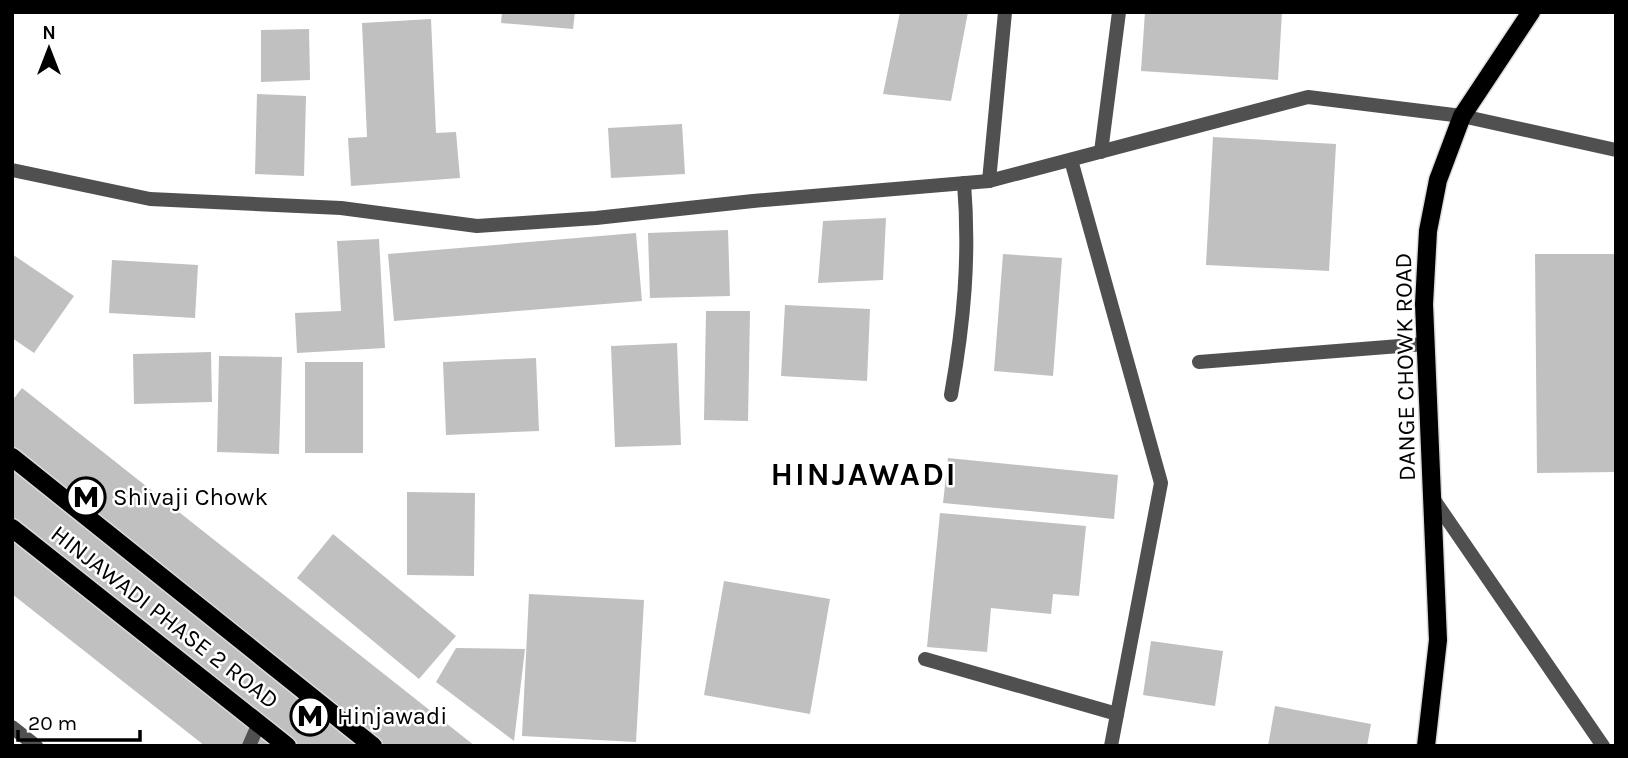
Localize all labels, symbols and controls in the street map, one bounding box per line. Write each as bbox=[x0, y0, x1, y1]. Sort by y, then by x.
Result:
north arrow bbox=[14, 14, 84, 84]
text: N bbox=[42, 22, 56, 44]
street label: DANGE CHOWK ROAD bbox=[1389, 253, 1421, 481]
district label: HINJAWADI bbox=[770, 456, 958, 493]
metro station icon: Shivaji Chowk bbox=[65, 476, 107, 518]
place label: Shivaji Chowk bbox=[113, 483, 268, 511]
street label: HINJAWADI PHASE 2 ROAD bbox=[46, 519, 284, 715]
metro station icon: Hinjawadi bbox=[289, 695, 331, 737]
scale bar bbox=[18, 698, 140, 742]
place label: Hinjawadi bbox=[337, 702, 447, 730]
text: 20 m bbox=[28, 711, 77, 735]

